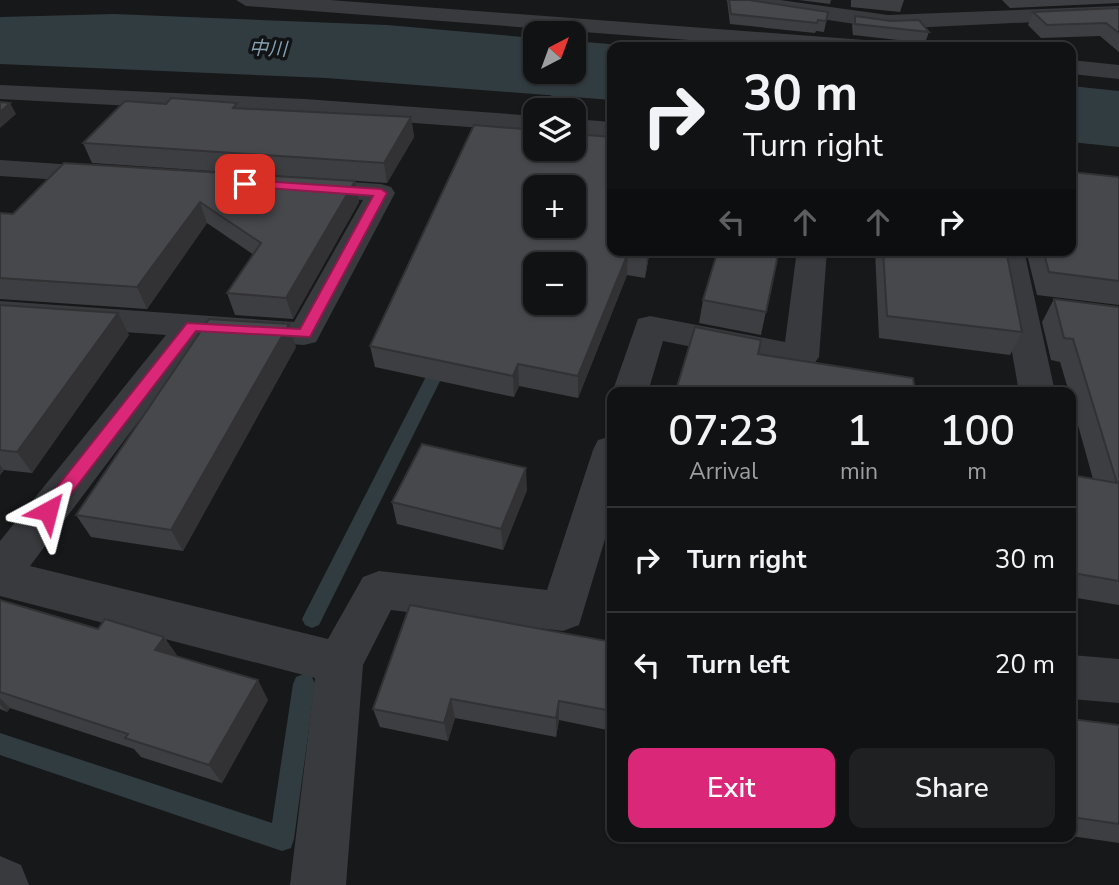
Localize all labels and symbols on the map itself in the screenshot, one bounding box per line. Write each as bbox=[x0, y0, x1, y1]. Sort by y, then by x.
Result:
north arrow bbox=[523, 21, 586, 84]
water label: 中川 bbox=[249, 35, 289, 63]
pin bbox=[215, 154, 275, 214]
position arrow bbox=[11, 474, 85, 548]

